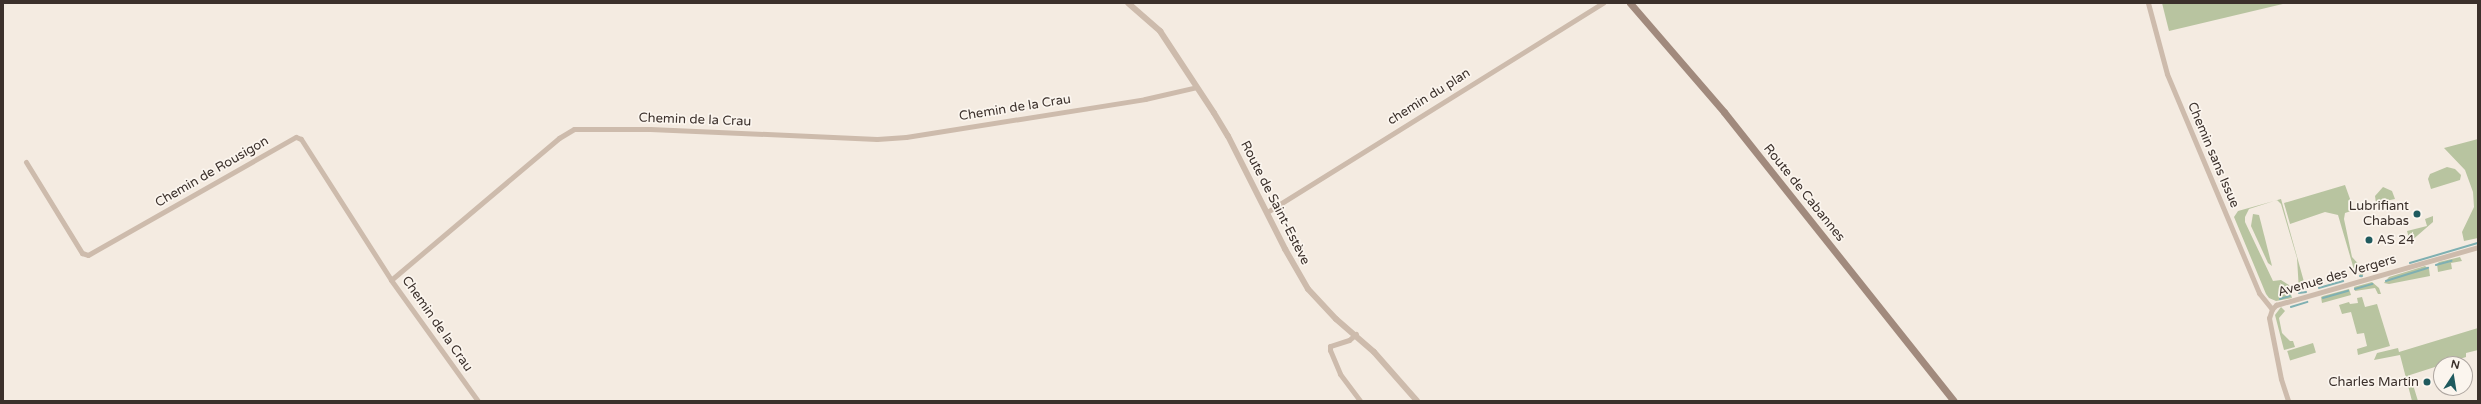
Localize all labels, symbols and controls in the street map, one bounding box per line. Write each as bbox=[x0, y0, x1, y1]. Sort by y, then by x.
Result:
street label: chemin du plan bbox=[1385, 65, 1473, 129]
street label: Chemin de la Crau bbox=[958, 91, 1072, 125]
street label: Chemin sans Issue bbox=[2184, 100, 2242, 210]
street label: Chemin de la Crau bbox=[638, 110, 752, 130]
street label: Chemin de Rousigon bbox=[153, 133, 271, 211]
street label: Route de Saint-Estève bbox=[1237, 138, 1313, 268]
street label: Route de Cabannes bbox=[1760, 141, 1848, 245]
place label: Lubrifiant Chabas bbox=[2349, 199, 2409, 230]
marker: Lubrifiant Chabas bbox=[2412, 209, 2422, 219]
place label: AS 24 bbox=[2377, 232, 2414, 248]
marker: AS 24 bbox=[2364, 235, 2374, 245]
street label: Avenue des Vergers bbox=[2276, 252, 2398, 300]
street label: Chemin de la Crau bbox=[398, 273, 476, 375]
north arrow bbox=[2433, 356, 2473, 396]
text: N bbox=[2450, 357, 2461, 372]
place label: Charles Martin bbox=[2329, 374, 2419, 390]
marker: Charles Martin bbox=[2422, 377, 2432, 387]

